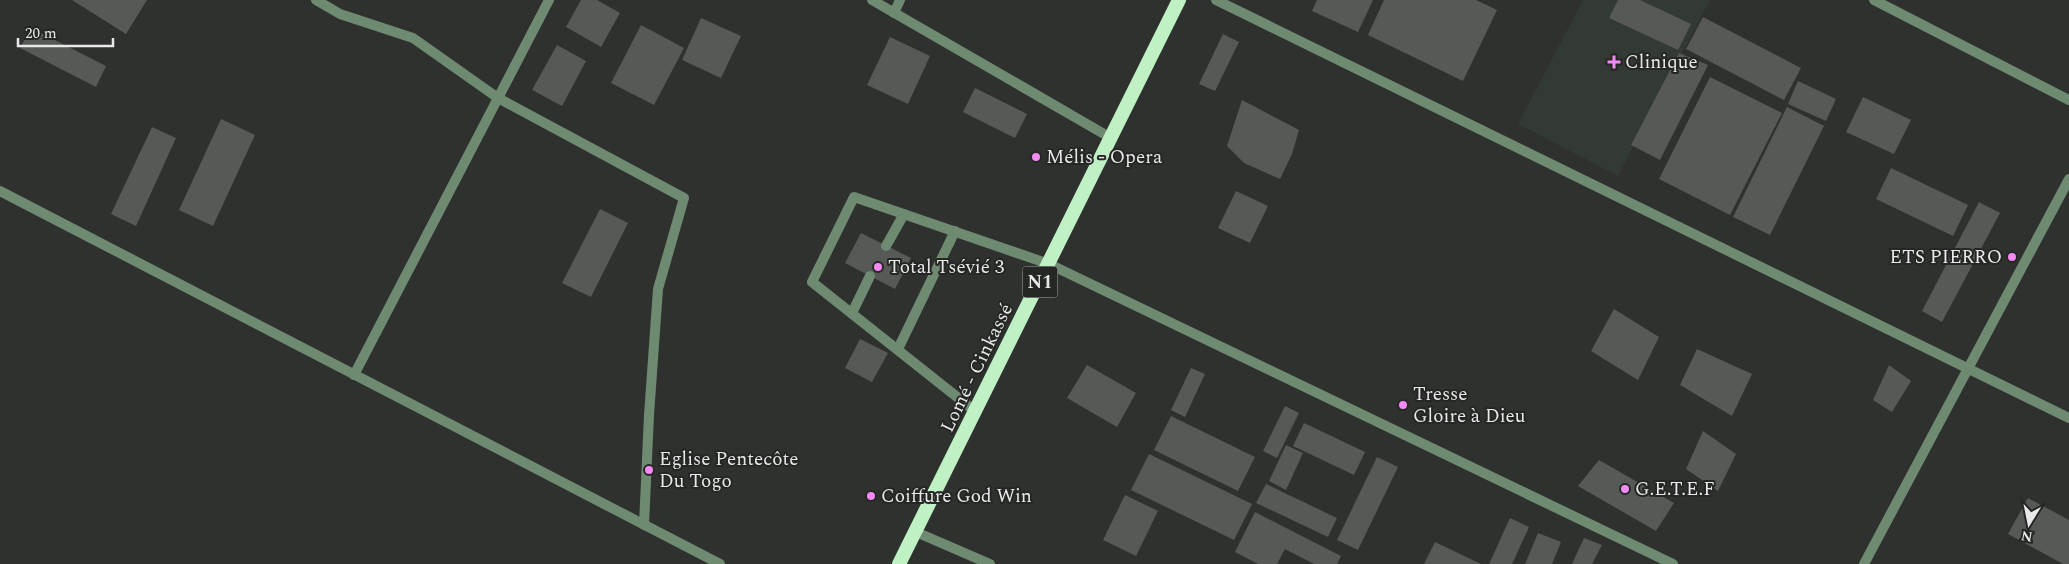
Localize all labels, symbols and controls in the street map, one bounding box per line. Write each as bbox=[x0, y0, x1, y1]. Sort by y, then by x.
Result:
scale bar bbox=[18, 15, 112, 47]
text: 20 m bbox=[25, 22, 57, 45]
place label: Clinique bbox=[1625, 48, 1698, 77]
marker: Clinique bbox=[1607, 55, 1621, 69]
place label: Mélis - Opera bbox=[1046, 143, 1163, 172]
marker: Mélis - Opera bbox=[1030, 151, 1042, 163]
place label: ETS PIERRO bbox=[1890, 243, 2002, 272]
marker: ETS PIERRO bbox=[2006, 251, 2018, 263]
place label: Total Tsévié 3 bbox=[888, 253, 1005, 282]
marker: Total Tsévié 3 bbox=[872, 261, 884, 273]
road number: N1 bbox=[1022, 266, 1058, 298]
street label: Lomé - Cinkassé bbox=[933, 299, 1021, 437]
place label: Tresse Gloire à Dieu bbox=[1413, 380, 1526, 431]
marker: Tresse Gloire à Dieu bbox=[1397, 399, 1409, 411]
place label: Eglise Pentecôte Du Togo bbox=[659, 445, 798, 496]
marker: Eglise Pentecôte Du Togo bbox=[643, 464, 655, 476]
place label: G.E.T.E.F bbox=[1635, 475, 1715, 504]
place label: Coiffure God Win bbox=[881, 482, 1032, 511]
marker: G.E.T.E.F bbox=[1619, 483, 1631, 495]
marker: Coiffure God Win bbox=[865, 490, 877, 502]
north arrow bbox=[2004, 499, 2054, 549]
text: N bbox=[2019, 525, 2034, 548]

